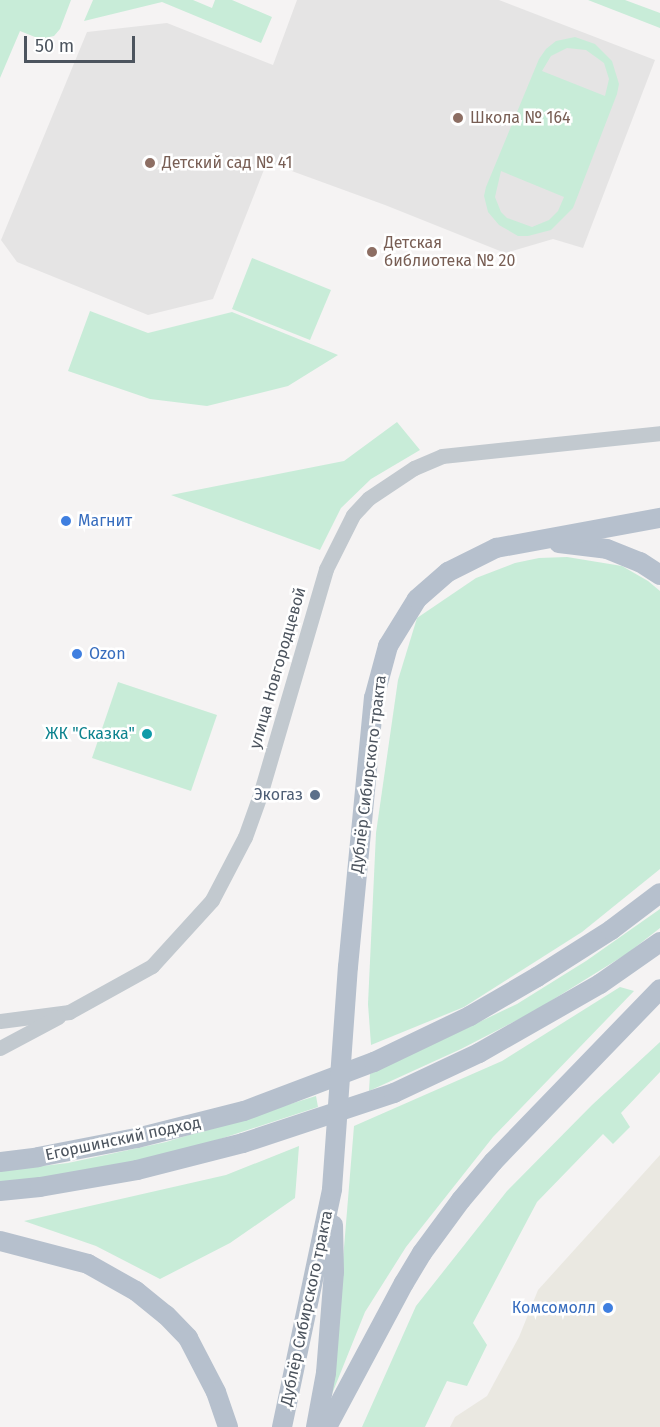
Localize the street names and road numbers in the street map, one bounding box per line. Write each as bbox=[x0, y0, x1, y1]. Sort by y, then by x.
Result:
street label: улица Новгородцевой bbox=[246, 585, 310, 751]
street label: Дублёр Сибирского тракта bbox=[347, 674, 391, 874]
street label: Егоршинский подход bbox=[44, 1113, 202, 1165]
street label: Дублёр Сибирского тракта bbox=[277, 1209, 337, 1407]

